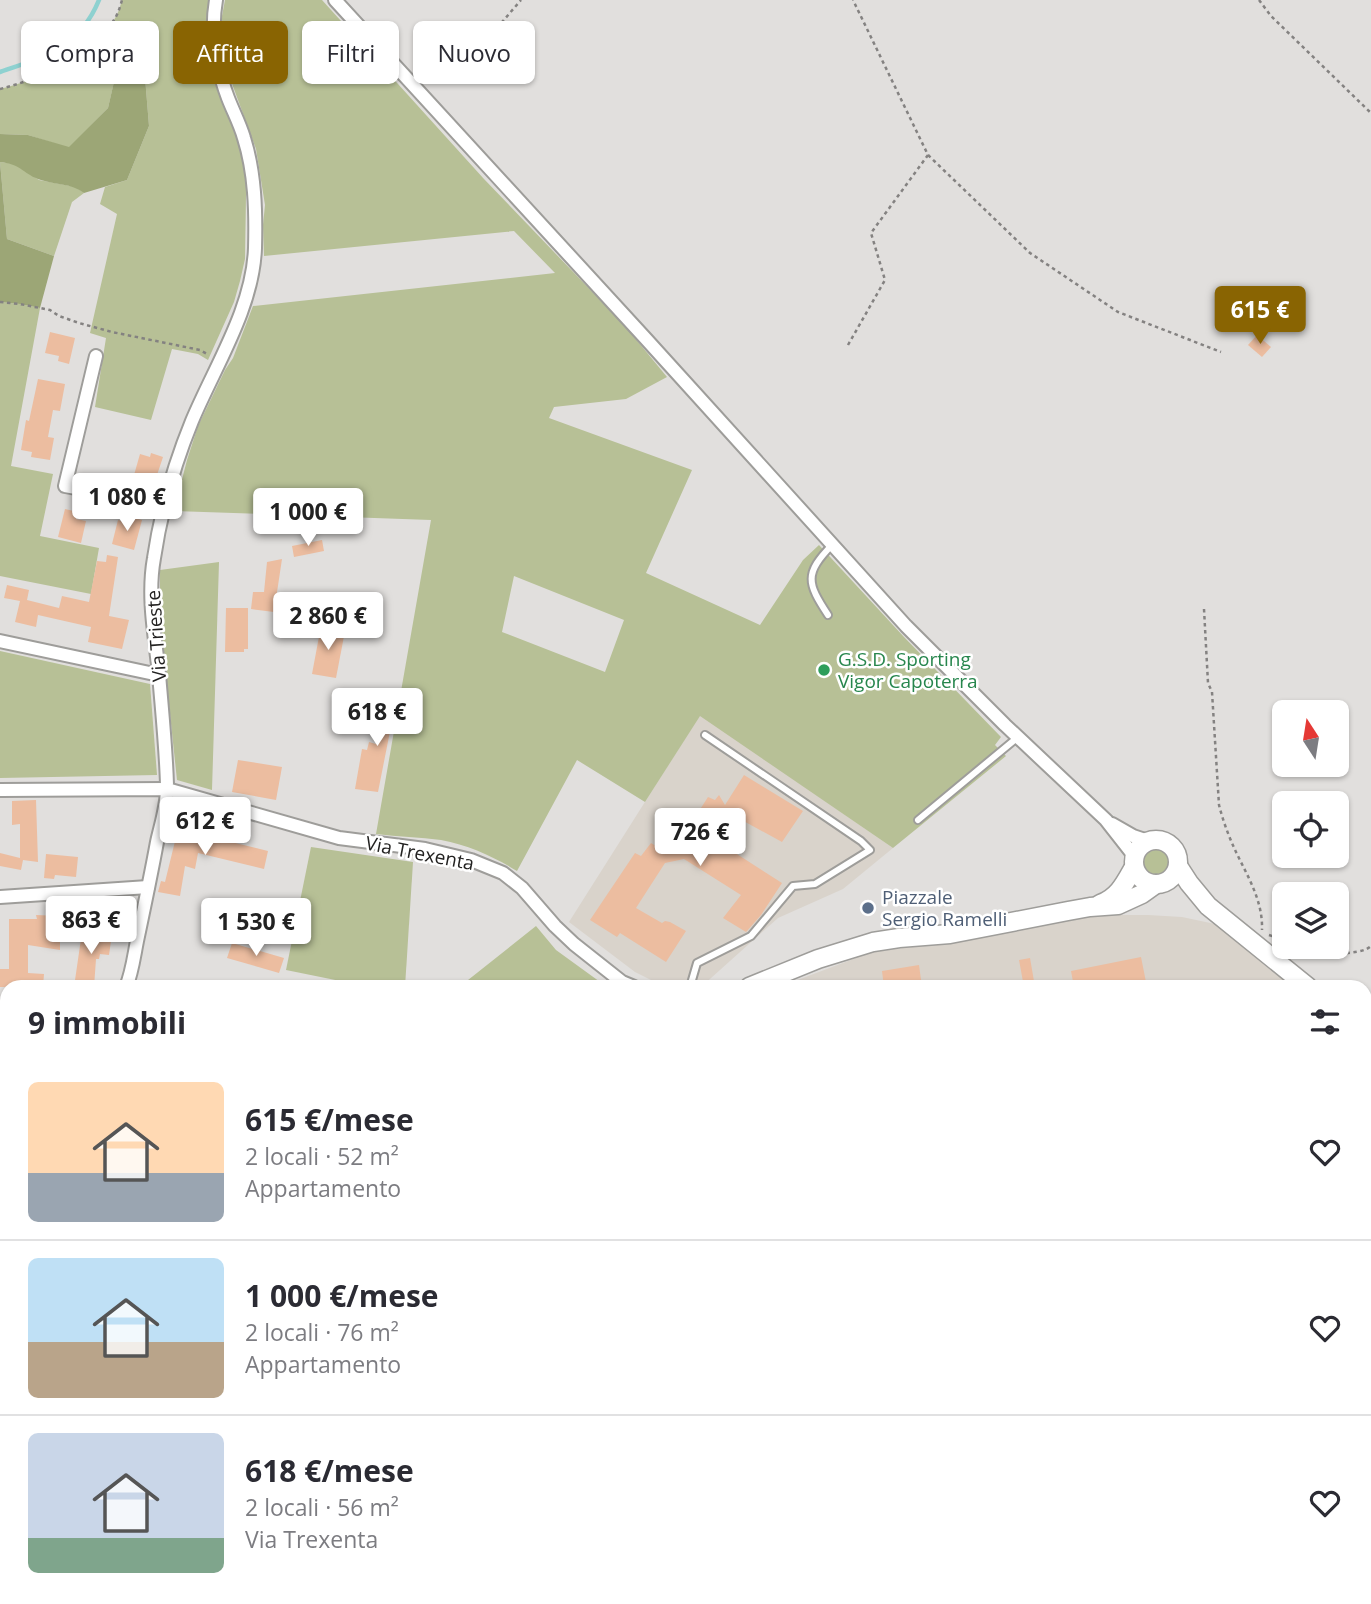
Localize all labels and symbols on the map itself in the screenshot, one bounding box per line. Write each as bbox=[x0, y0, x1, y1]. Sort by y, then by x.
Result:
pin: 615 € bbox=[1211, 286, 1309, 346]
pin: 1 080 € bbox=[62, 474, 192, 533]
pin: 1 000 € bbox=[243, 489, 373, 548]
street label: Via Trieste bbox=[140, 589, 172, 683]
pin: 2 860 € bbox=[263, 592, 393, 652]
place label: G.S.D. Sporting Vigor Capoterra bbox=[838, 646, 978, 694]
marker: G.S.D. Sporting Vigor Capoterra bbox=[816, 662, 832, 678]
pin: 618 € bbox=[328, 688, 426, 748]
north arrow bbox=[1272, 700, 1349, 777]
pin: 612 € bbox=[156, 798, 254, 857]
pin: 726 € bbox=[651, 808, 749, 868]
street label: Via Trexenta bbox=[363, 830, 477, 876]
place label: Piazzale Sergio Ramelli bbox=[882, 884, 1007, 932]
pin: 863 € bbox=[42, 897, 140, 956]
pin: 1 530 € bbox=[191, 898, 321, 958]
marker: Piazzale Sergio Ramelli bbox=[860, 900, 876, 916]

